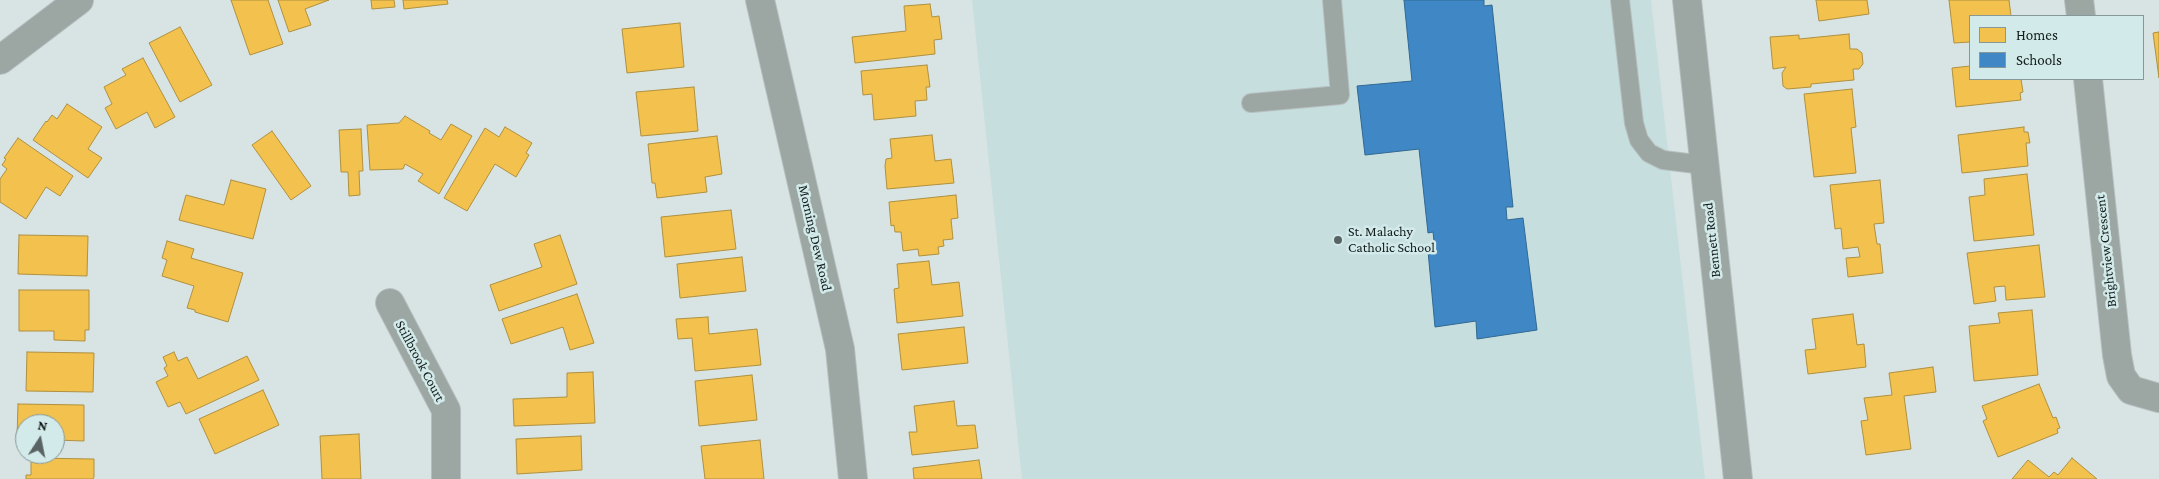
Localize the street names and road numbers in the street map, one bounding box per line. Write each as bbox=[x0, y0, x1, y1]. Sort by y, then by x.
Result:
street label: Morning Dew Road bbox=[795, 183, 835, 293]
street label: Brightview Crescent bbox=[2092, 194, 2120, 308]
street label: Bennett Road bbox=[1700, 202, 1724, 278]
street label: Stillbrook Court bbox=[392, 318, 448, 404]

